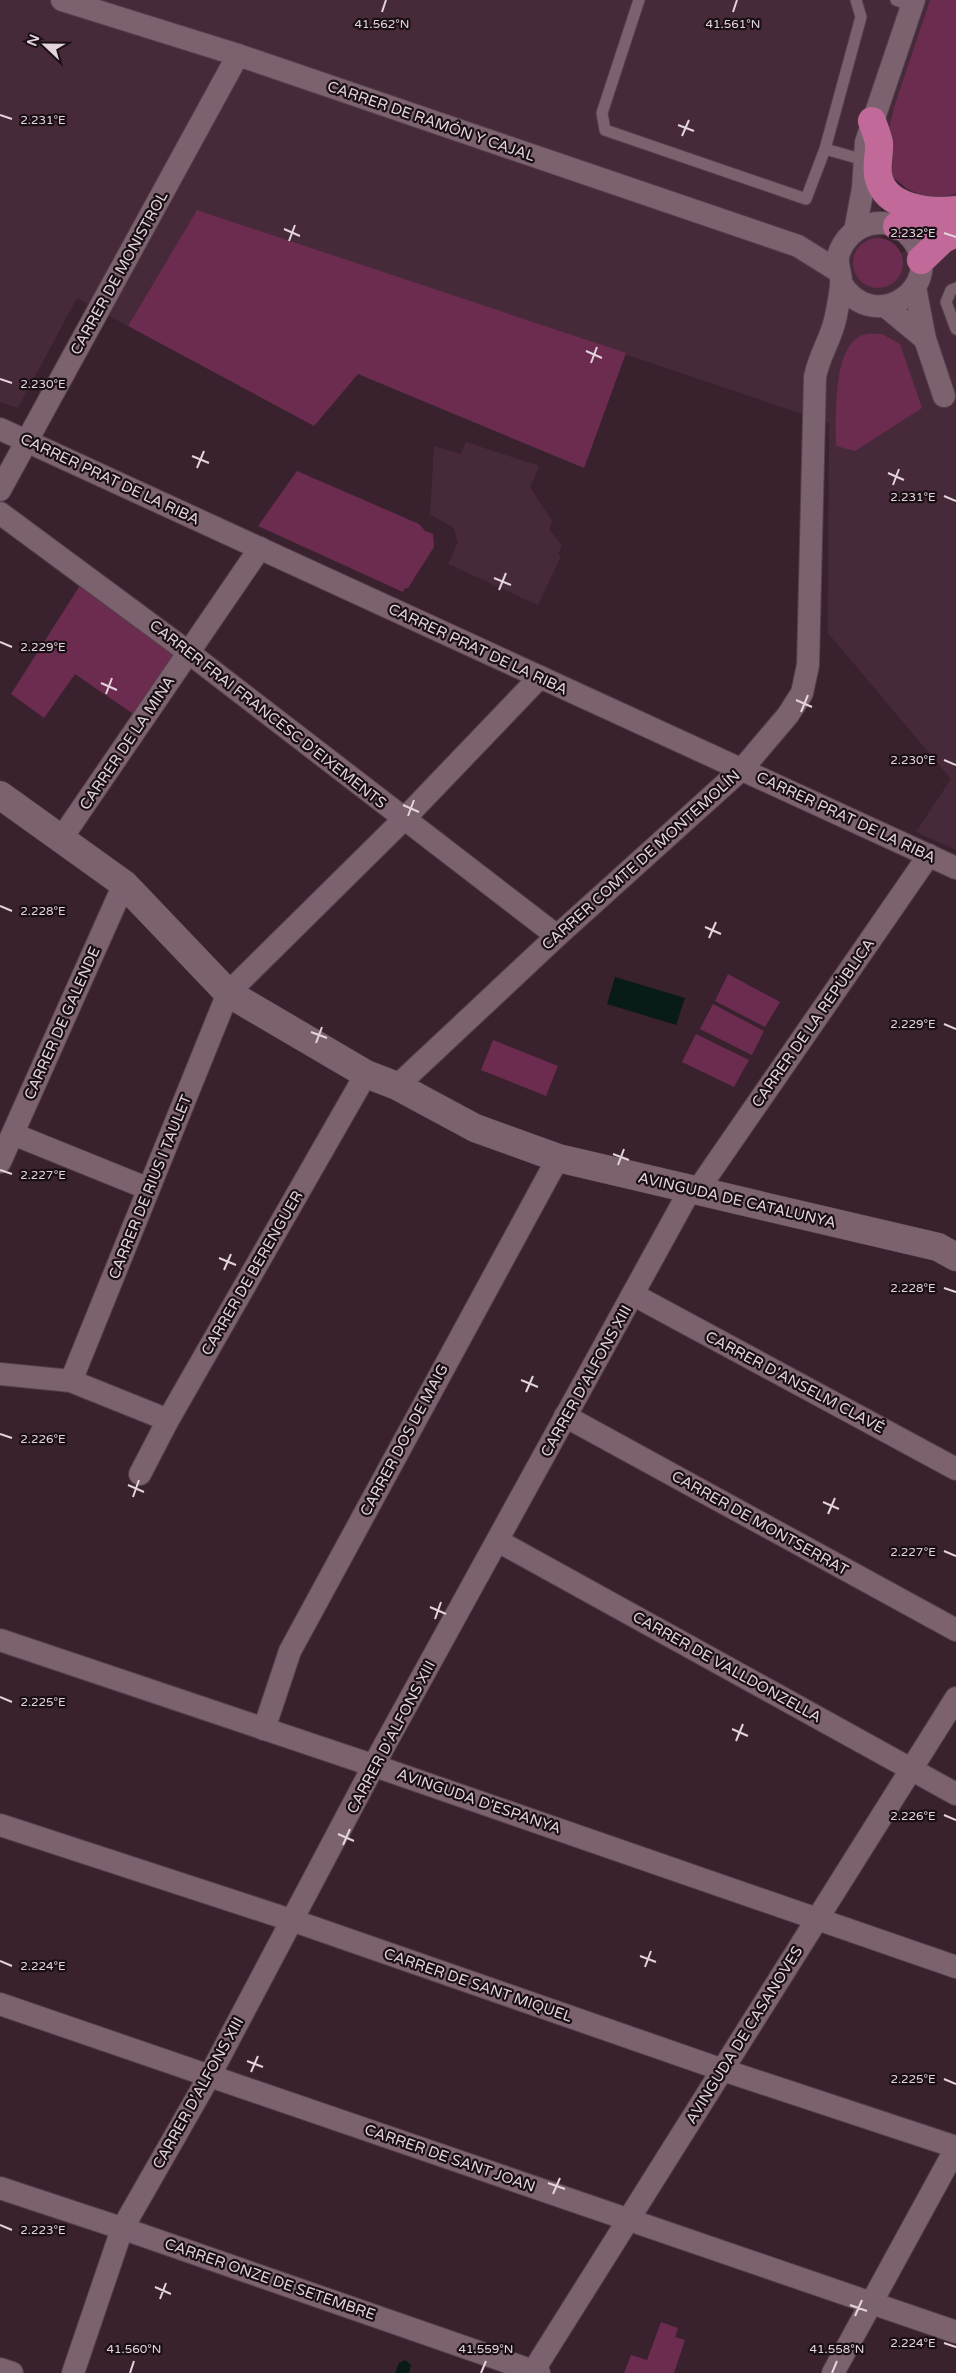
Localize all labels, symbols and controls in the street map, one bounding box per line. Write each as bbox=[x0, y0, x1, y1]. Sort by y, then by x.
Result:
text: 41.562°N bbox=[355, 17, 409, 31]
text: 41.561°N bbox=[706, 17, 760, 31]
north arrow bbox=[20, 20, 70, 70]
text: N bbox=[23, 32, 43, 49]
street label: CARRER DE RAMÓN Y CAJAL bbox=[325, 77, 537, 165]
text: 2.231°E bbox=[20, 113, 66, 127]
street label: CARRER DE MONISTROL bbox=[66, 188, 172, 358]
text: 2.232°E bbox=[890, 226, 936, 240]
text: 2.230°E bbox=[20, 377, 66, 391]
street label: CARRER PRAT DE LA RIBA bbox=[17, 429, 203, 529]
text: 2.231°E bbox=[890, 490, 936, 504]
street label: CARRER PRAT DE LA RIBA bbox=[385, 599, 571, 699]
street label: CARRER FRAI FRANCESC D'EIXEMENTS bbox=[146, 616, 390, 812]
text: 2.229°E bbox=[20, 640, 66, 654]
street label: CARRER DE LA MINA bbox=[76, 673, 178, 813]
text: 2.230°E bbox=[890, 753, 936, 767]
street label: CARRER COMTE DE MONTEMOLÍN bbox=[538, 766, 744, 954]
street label: CARRER PRAT DE LA RIBA bbox=[753, 767, 939, 867]
text: 2.228°E bbox=[20, 904, 66, 918]
street label: CARRER DE LA REPÚBLICA bbox=[748, 935, 878, 1111]
street label: CARRER DE GALENDE bbox=[20, 944, 104, 1102]
text: 2.229°E bbox=[890, 1017, 936, 1031]
street label: CARRER DE RIUS I TAULET bbox=[105, 1092, 195, 1282]
text: 2.227°E bbox=[20, 1168, 66, 1182]
street label: AVINGUDA DE CATALUNYA bbox=[636, 1168, 838, 1232]
street label: CARRER DE BERENGUER bbox=[197, 1187, 307, 1359]
text: 2.228°E bbox=[890, 1281, 936, 1295]
street label: CARRER D'ALFONS XIII bbox=[537, 1302, 635, 1460]
street label: CARRER D'ANSELM CLAVÉ bbox=[702, 1327, 888, 1437]
street label: CARRER DOS DE MAIG bbox=[356, 1361, 452, 1519]
text: 2.226°E bbox=[20, 1432, 66, 1446]
street label: CARRER DE MONTSERRAT bbox=[668, 1467, 852, 1579]
text: 2.227°E bbox=[890, 1545, 936, 1559]
street label: CARRER DE VALLDONZELLA bbox=[630, 1608, 824, 1726]
street label: CARRER D'ALFONS XIII bbox=[343, 1657, 439, 1817]
text: 2.225°E bbox=[20, 1695, 66, 1709]
street label: AVINGUDA D'ESPANYA bbox=[395, 1764, 563, 1838]
text: 2.226°E bbox=[890, 1809, 936, 1823]
street label: AVINGUDA DE CASANOVES bbox=[682, 1943, 806, 2127]
street label: CARRER DE SANT MIQUEL bbox=[382, 1944, 575, 2026]
text: 2.224°E bbox=[20, 1959, 66, 1973]
street label: CARRER D'ALFONS XIII bbox=[149, 2014, 247, 2172]
text: 2.225°E bbox=[890, 2072, 936, 2086]
street label: CARRER DE SANT JOAN bbox=[362, 2120, 538, 2196]
text: 2.223°E bbox=[20, 2223, 66, 2237]
street label: CARRER ONZE DE SETEMBRE bbox=[162, 2234, 378, 2324]
text: 2.224°E bbox=[890, 2336, 936, 2350]
text: 41.560°N bbox=[107, 2342, 161, 2356]
text: 41.559°N bbox=[459, 2342, 513, 2356]
text: 41.558°N bbox=[810, 2342, 864, 2356]

